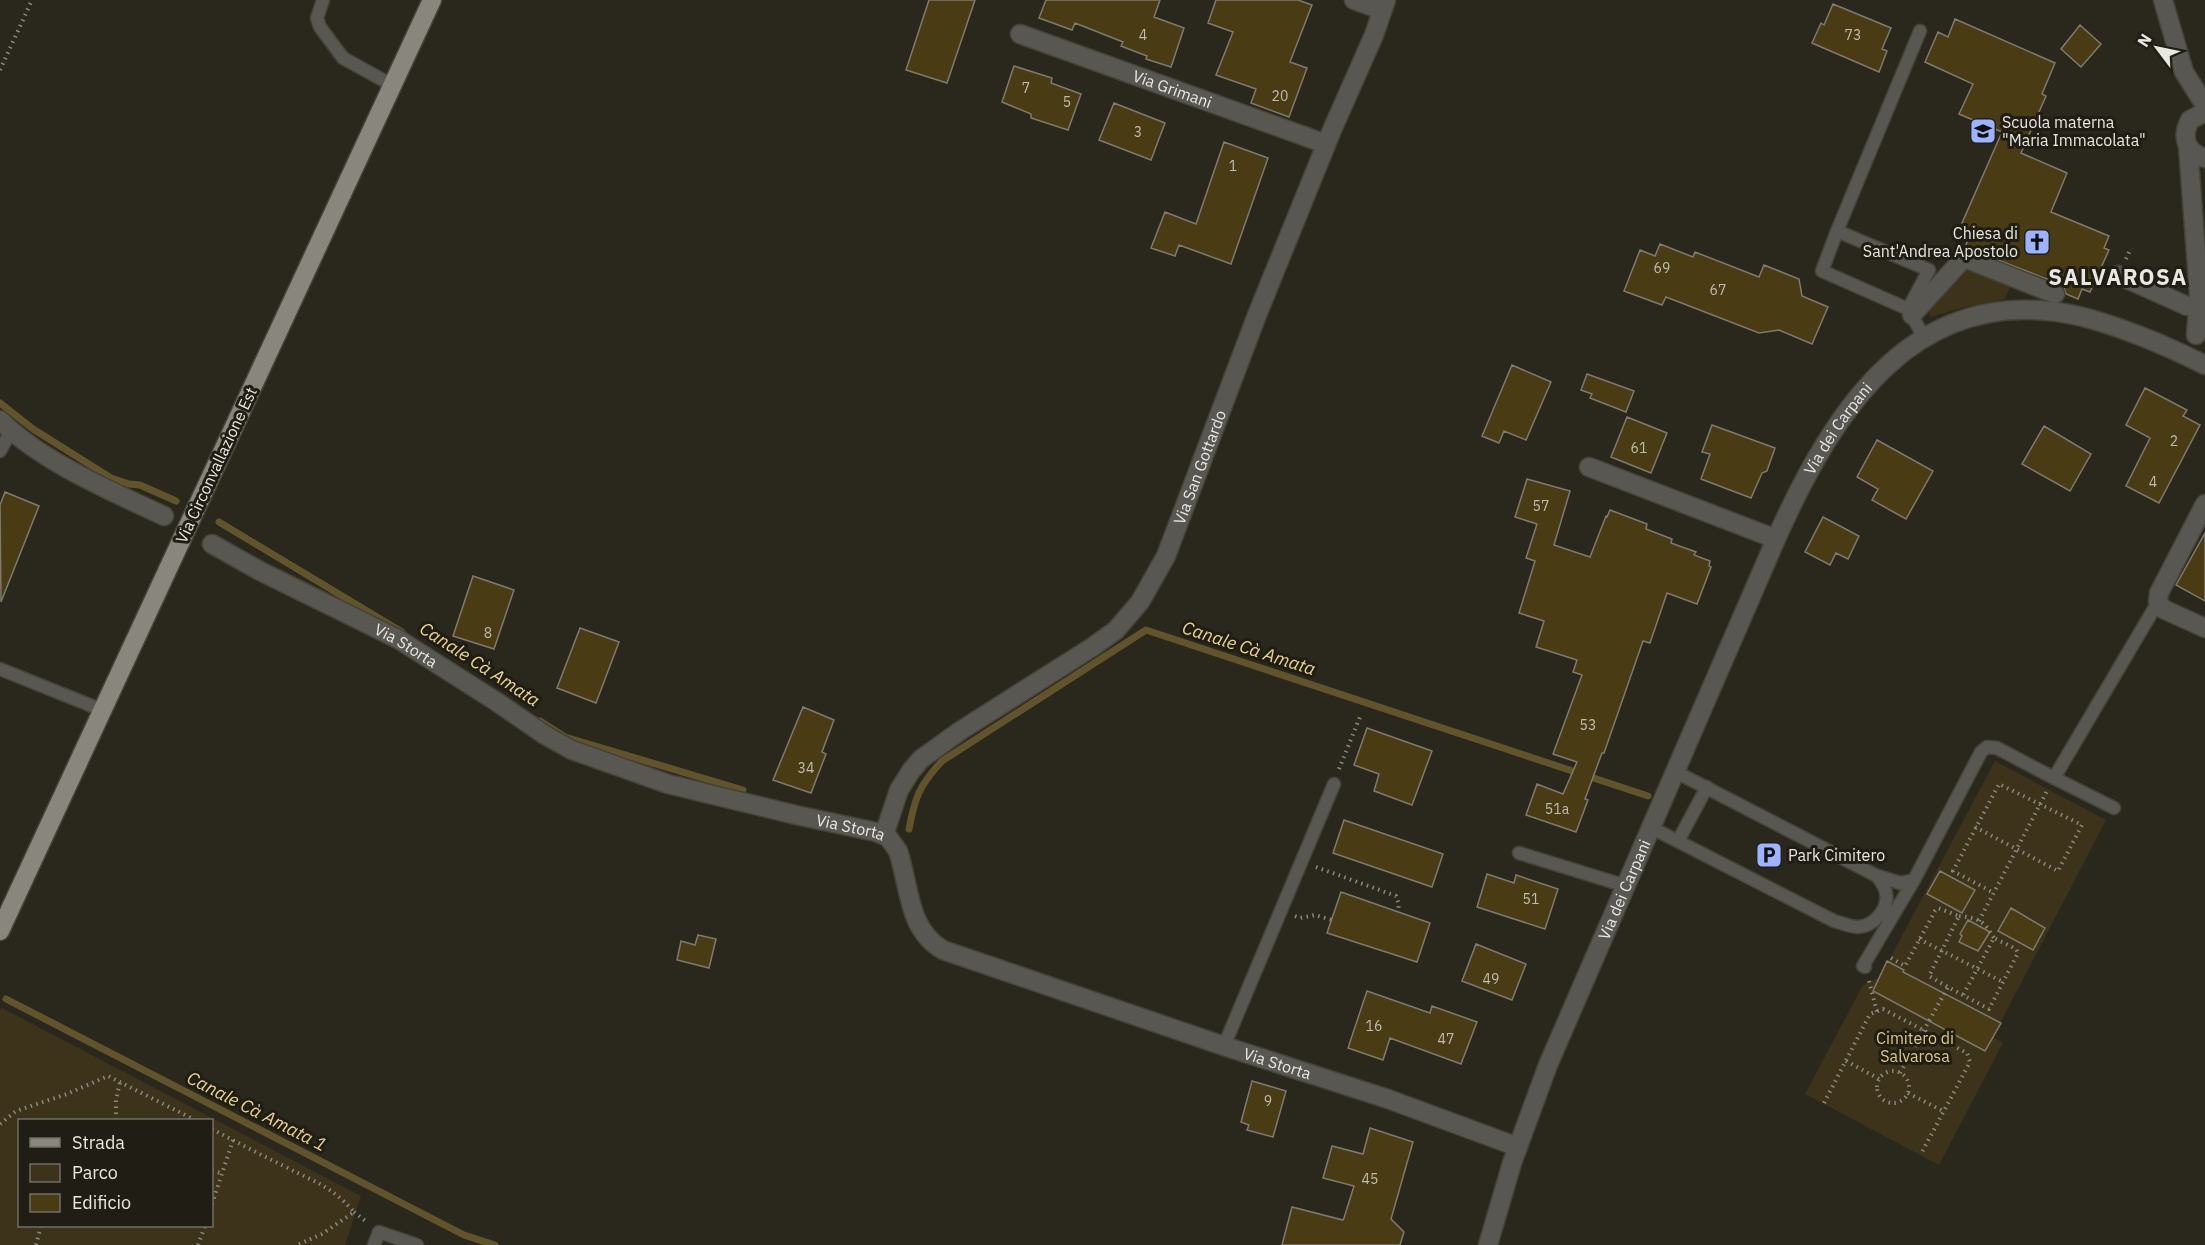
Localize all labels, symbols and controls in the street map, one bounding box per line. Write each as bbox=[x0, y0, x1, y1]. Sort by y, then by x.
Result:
north arrow bbox=[2127, 18, 2187, 78]
house number: 4 bbox=[1139, 26, 1147, 44]
house number: 73 bbox=[1845, 26, 1861, 44]
text: N bbox=[2133, 30, 2156, 50]
street label: Via Grimani bbox=[1130, 65, 1215, 112]
house number: 7 bbox=[1022, 79, 1030, 97]
house number: 20 bbox=[1272, 87, 1288, 105]
house number: 5 bbox=[1063, 93, 1071, 111]
place label: Scuola materna "Maria Immacolata" bbox=[2002, 112, 2146, 150]
school or university icon: Scuola materna "Maria Immacolata" bbox=[1968, 116, 1998, 146]
house number: 3 bbox=[1134, 123, 1142, 141]
house number: 1 bbox=[1229, 157, 1237, 175]
place label: Chiesa di Sant'Andrea Apostolo bbox=[1863, 223, 2018, 261]
church icon: Chiesa di Sant'Andrea Apostolo bbox=[2022, 227, 2052, 257]
house number: 69 bbox=[1654, 259, 1670, 277]
district label: SALVAROSA bbox=[2048, 262, 2188, 291]
house number: 67 bbox=[1710, 281, 1726, 299]
street label: Via dei Carpani bbox=[1799, 378, 1876, 478]
street label: Via Circonvallazione Est bbox=[171, 384, 261, 546]
street label: Via San Gottardo bbox=[1169, 407, 1230, 527]
house number: 2 bbox=[2170, 432, 2178, 450]
house number: 61 bbox=[1631, 439, 1647, 457]
house number: 4 bbox=[2149, 473, 2157, 491]
house number: 57 bbox=[1533, 497, 1549, 515]
water label: Canale Cà Amata bbox=[1180, 616, 1318, 680]
water label: Canale Cà Amata bbox=[416, 617, 544, 711]
street label: Via Storta bbox=[371, 619, 442, 672]
house number: 8 bbox=[484, 624, 492, 642]
house number: 53 bbox=[1580, 716, 1596, 734]
house number: 34 bbox=[798, 759, 814, 777]
house number: 51a bbox=[1545, 800, 1570, 818]
street label: Via Storta bbox=[815, 810, 889, 845]
street label: Via dei Carpani bbox=[1594, 836, 1655, 943]
parking icon: Park Cimitero bbox=[1754, 840, 1784, 870]
place label: Park Cimitero bbox=[1788, 845, 1885, 865]
house number: 51 bbox=[1523, 890, 1539, 908]
house number: 49 bbox=[1483, 970, 1499, 988]
house number: 16 bbox=[1366, 1017, 1382, 1035]
park label: Cimitero di Salvarosa bbox=[1876, 1028, 1954, 1066]
house number: 47 bbox=[1438, 1030, 1454, 1048]
street label: Via Storta bbox=[1241, 1043, 1314, 1084]
water label: Canale Cà Amata 1 bbox=[183, 1066, 331, 1156]
house number: 9 bbox=[1264, 1092, 1272, 1110]
legend bbox=[18, 1119, 213, 1227]
text: Strada bbox=[72, 1131, 125, 1154]
text: Parco bbox=[72, 1161, 118, 1184]
house number: 45 bbox=[1362, 1170, 1378, 1188]
text: Edificio bbox=[72, 1191, 131, 1214]

